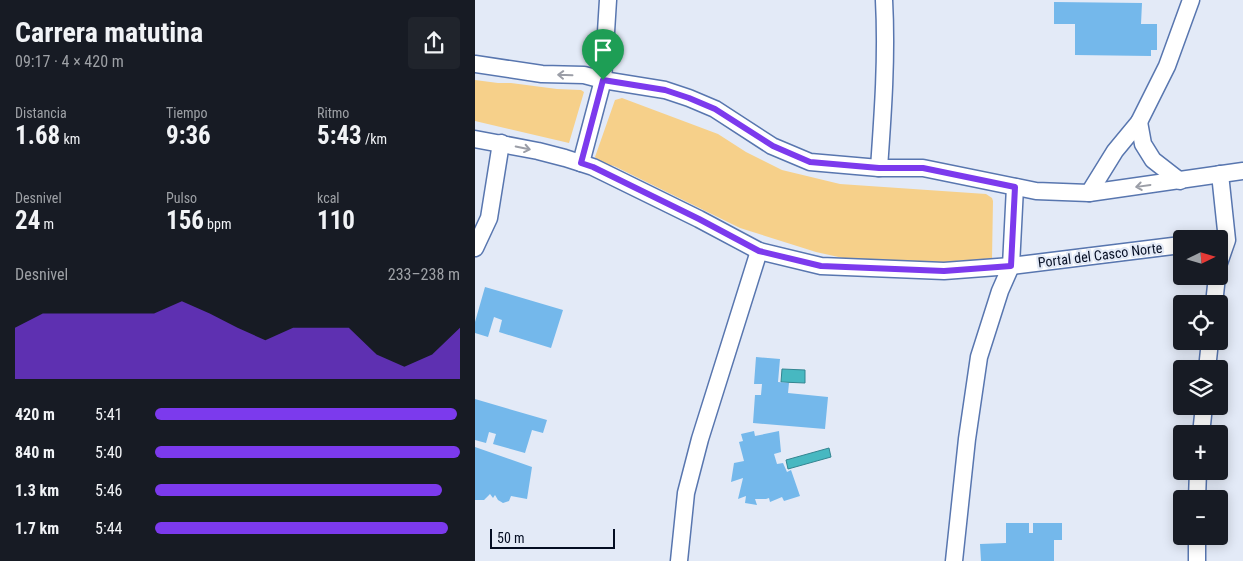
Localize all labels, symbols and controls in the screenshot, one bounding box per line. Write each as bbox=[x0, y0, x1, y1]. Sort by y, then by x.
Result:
text: Carrera matutina bbox=[15, 16, 203, 49]
button: share bbox=[408, 17, 460, 69]
pin bbox=[582, 29, 624, 80]
icon: arrive bbox=[589, 36, 617, 64]
text: 09:17 · 4 × 420 m bbox=[15, 52, 124, 71]
one-way arrow bbox=[557, 70, 573, 79]
text: Distancia bbox=[15, 105, 67, 121]
text: Tiempo bbox=[166, 105, 208, 121]
text: Ritmo bbox=[317, 105, 349, 121]
text: 1.68 bbox=[15, 121, 60, 150]
text: 9:36 bbox=[166, 121, 211, 150]
text: 5:43 bbox=[317, 121, 362, 150]
text: km bbox=[60, 131, 80, 147]
text: /km bbox=[362, 131, 387, 147]
one-way arrow bbox=[514, 144, 530, 153]
one-way arrow bbox=[1135, 181, 1151, 191]
text: Desnivel bbox=[15, 190, 62, 206]
text: Pulso bbox=[166, 190, 197, 206]
text: kcal bbox=[317, 190, 340, 206]
text: 24 bbox=[15, 206, 40, 235]
text: 156 bbox=[166, 206, 204, 235]
text: 110 bbox=[317, 206, 355, 235]
text: m bbox=[40, 216, 54, 232]
text: bpm bbox=[204, 216, 231, 232]
north arrow bbox=[1173, 230, 1227, 285]
map controls bbox=[1173, 230, 1228, 545]
street label: Portal del Casco Norte bbox=[1037, 239, 1164, 271]
text: Desnivel bbox=[15, 265, 68, 284]
text: 233–238 m bbox=[388, 265, 460, 284]
button: locate bbox=[1173, 295, 1228, 350]
button: layers bbox=[1173, 360, 1228, 415]
text: 420 m bbox=[15, 405, 55, 424]
text: 5:41 bbox=[95, 405, 122, 424]
button: + bbox=[1173, 425, 1228, 480]
text: 840 m bbox=[15, 443, 55, 462]
text: 5:40 bbox=[95, 443, 122, 462]
text: 1.3 km bbox=[15, 481, 59, 500]
text: 5:46 bbox=[95, 481, 122, 500]
button: − bbox=[1173, 490, 1228, 545]
text: 1.7 km bbox=[15, 519, 59, 538]
text: 5:44 bbox=[95, 519, 122, 538]
scale bar bbox=[490, 526, 615, 549]
text: 50 m bbox=[497, 530, 525, 546]

